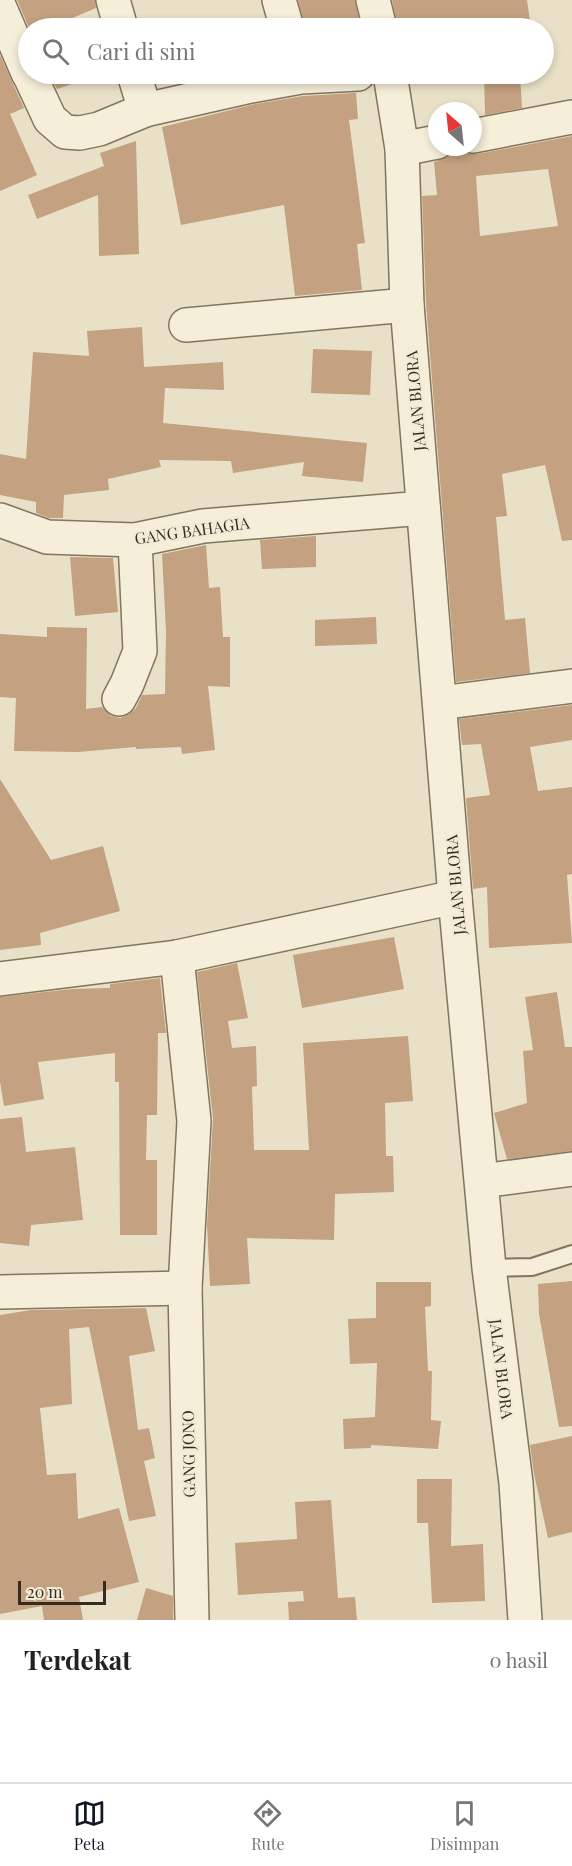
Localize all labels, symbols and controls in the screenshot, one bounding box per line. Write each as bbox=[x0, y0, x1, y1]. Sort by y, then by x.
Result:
search box bbox=[18, 18, 554, 84]
icon: search bbox=[39, 35, 72, 68]
text: Cari di sini bbox=[87, 36, 195, 66]
north arrow bbox=[428, 102, 482, 156]
street label: JALAN BLORA bbox=[400, 349, 430, 453]
street label: GANG BAHAGIA bbox=[133, 511, 252, 548]
street label: JALAN BLORA bbox=[440, 833, 470, 937]
street label: JALAN BLORA bbox=[485, 1317, 519, 1421]
street label: GANG JONO bbox=[177, 1410, 199, 1498]
scale bar bbox=[18, 1578, 106, 1606]
text: 20 m bbox=[27, 1581, 62, 1602]
text: Terdekat bbox=[24, 1642, 131, 1677]
text: 0 hasil bbox=[489, 1646, 548, 1673]
tab: Peta bbox=[73, 1797, 106, 1854]
tab: Rute bbox=[251, 1797, 285, 1854]
tab: Disimpan bbox=[430, 1797, 499, 1854]

